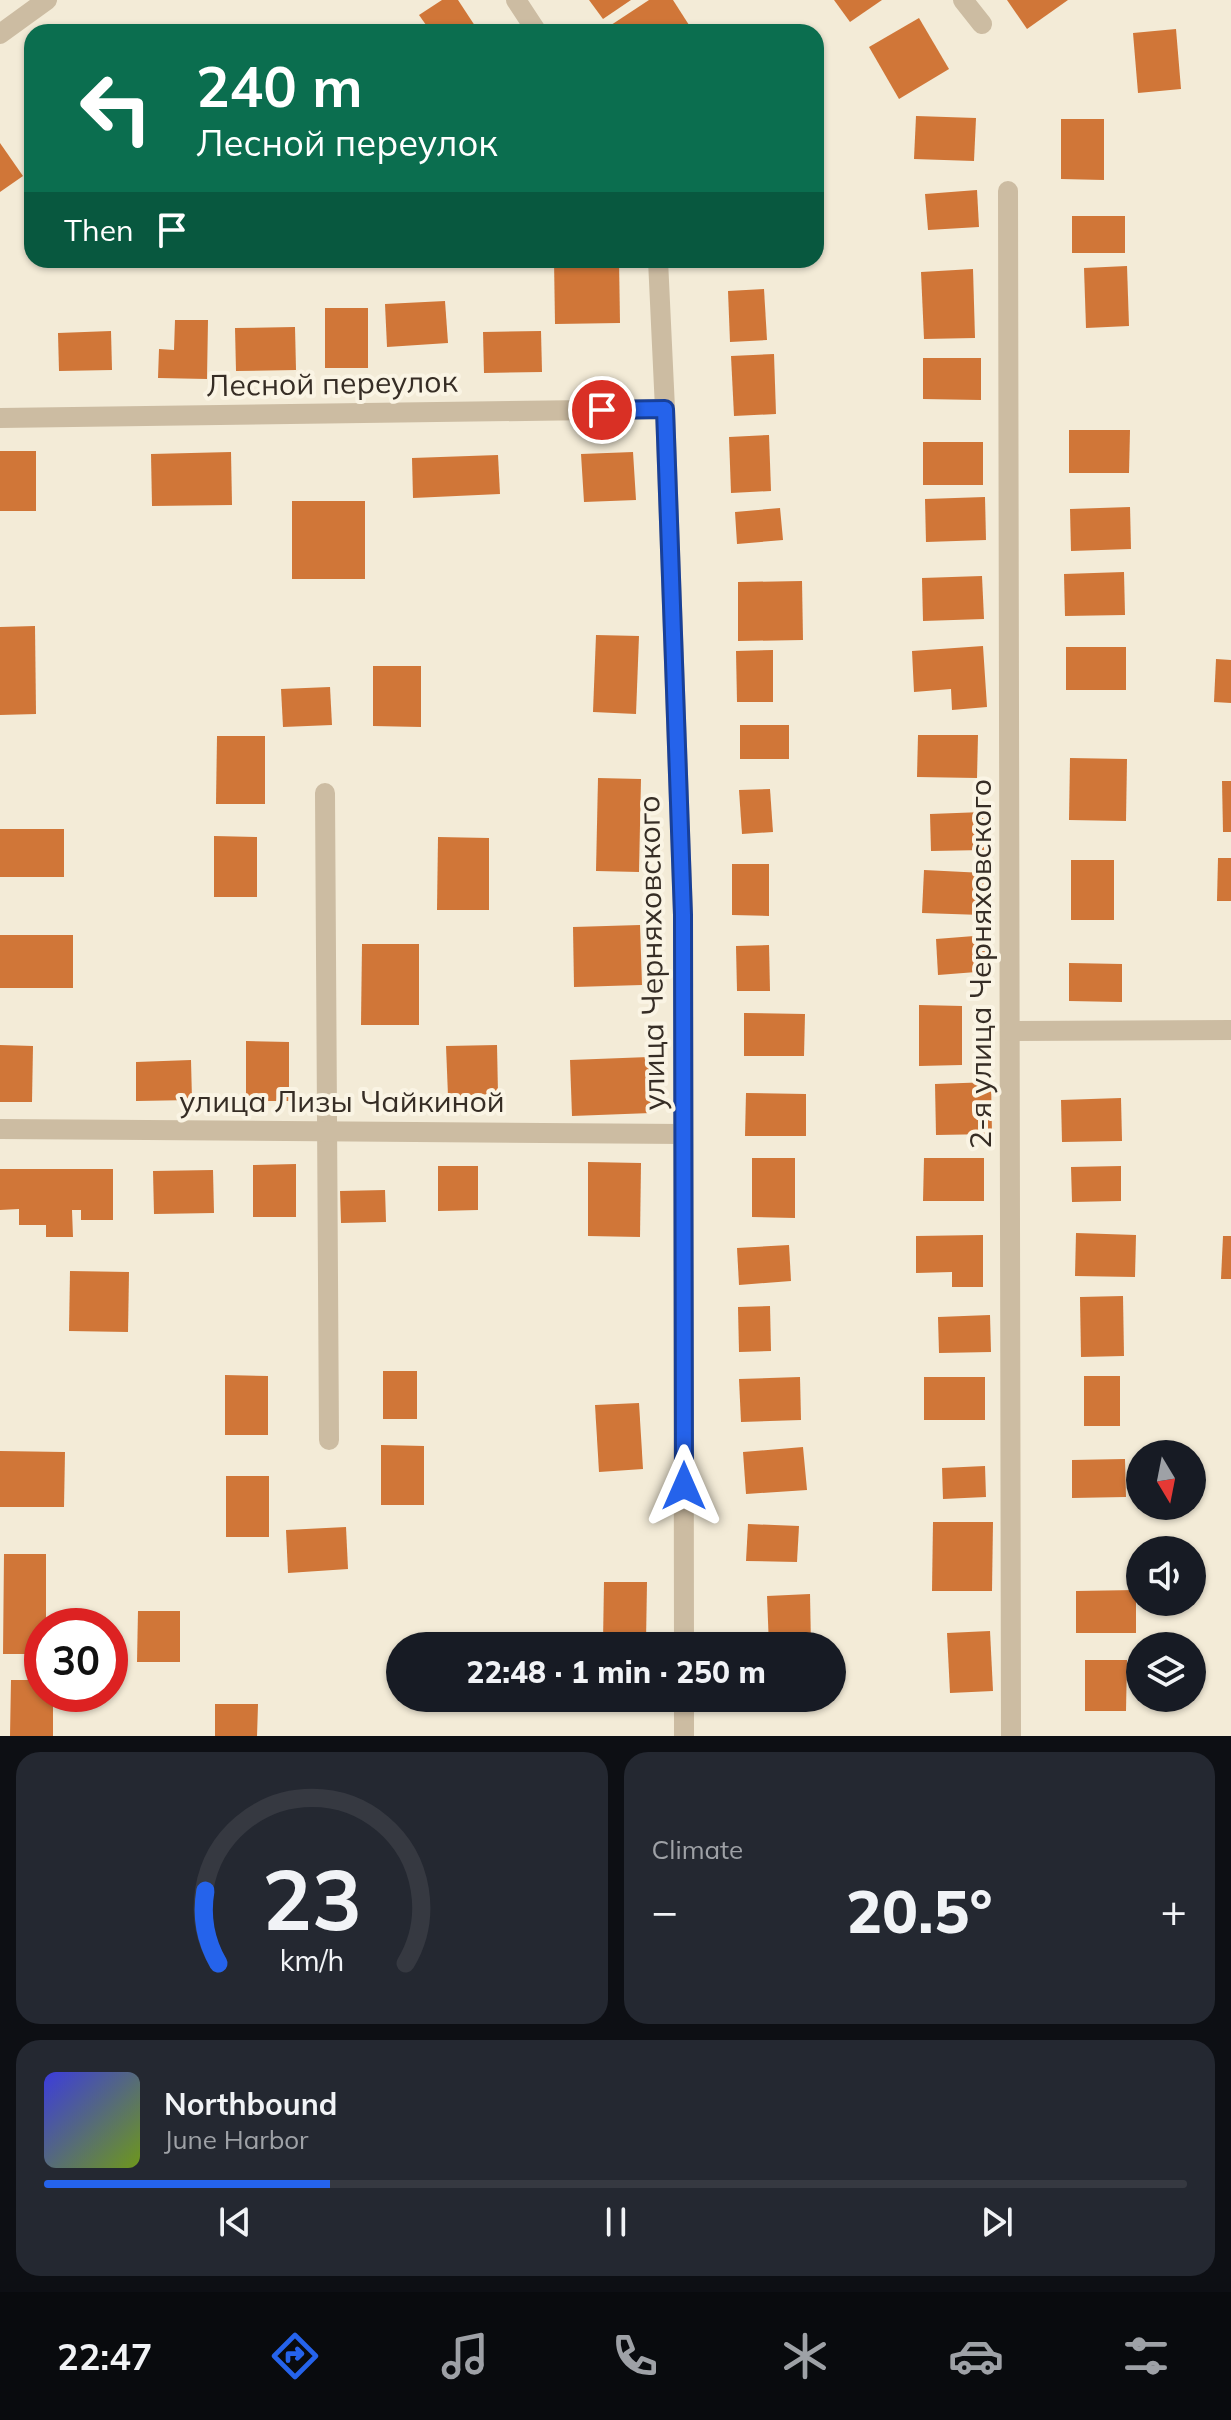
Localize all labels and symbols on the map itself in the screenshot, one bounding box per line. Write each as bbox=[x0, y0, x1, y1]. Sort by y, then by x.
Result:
street label: Лесной переулок bbox=[206, 362, 459, 404]
pin bbox=[568, 376, 636, 444]
street label: 2-я улица Черняховского bbox=[961, 779, 999, 1149]
street label: улица Черняховского bbox=[629, 795, 673, 1111]
street label: улица Лизы Чайкиной bbox=[179, 1082, 505, 1120]
north arrow bbox=[1126, 1440, 1206, 1520]
position arrow bbox=[642, 1444, 726, 1528]
speed limit sign: 30 bbox=[24, 1608, 128, 1712]

